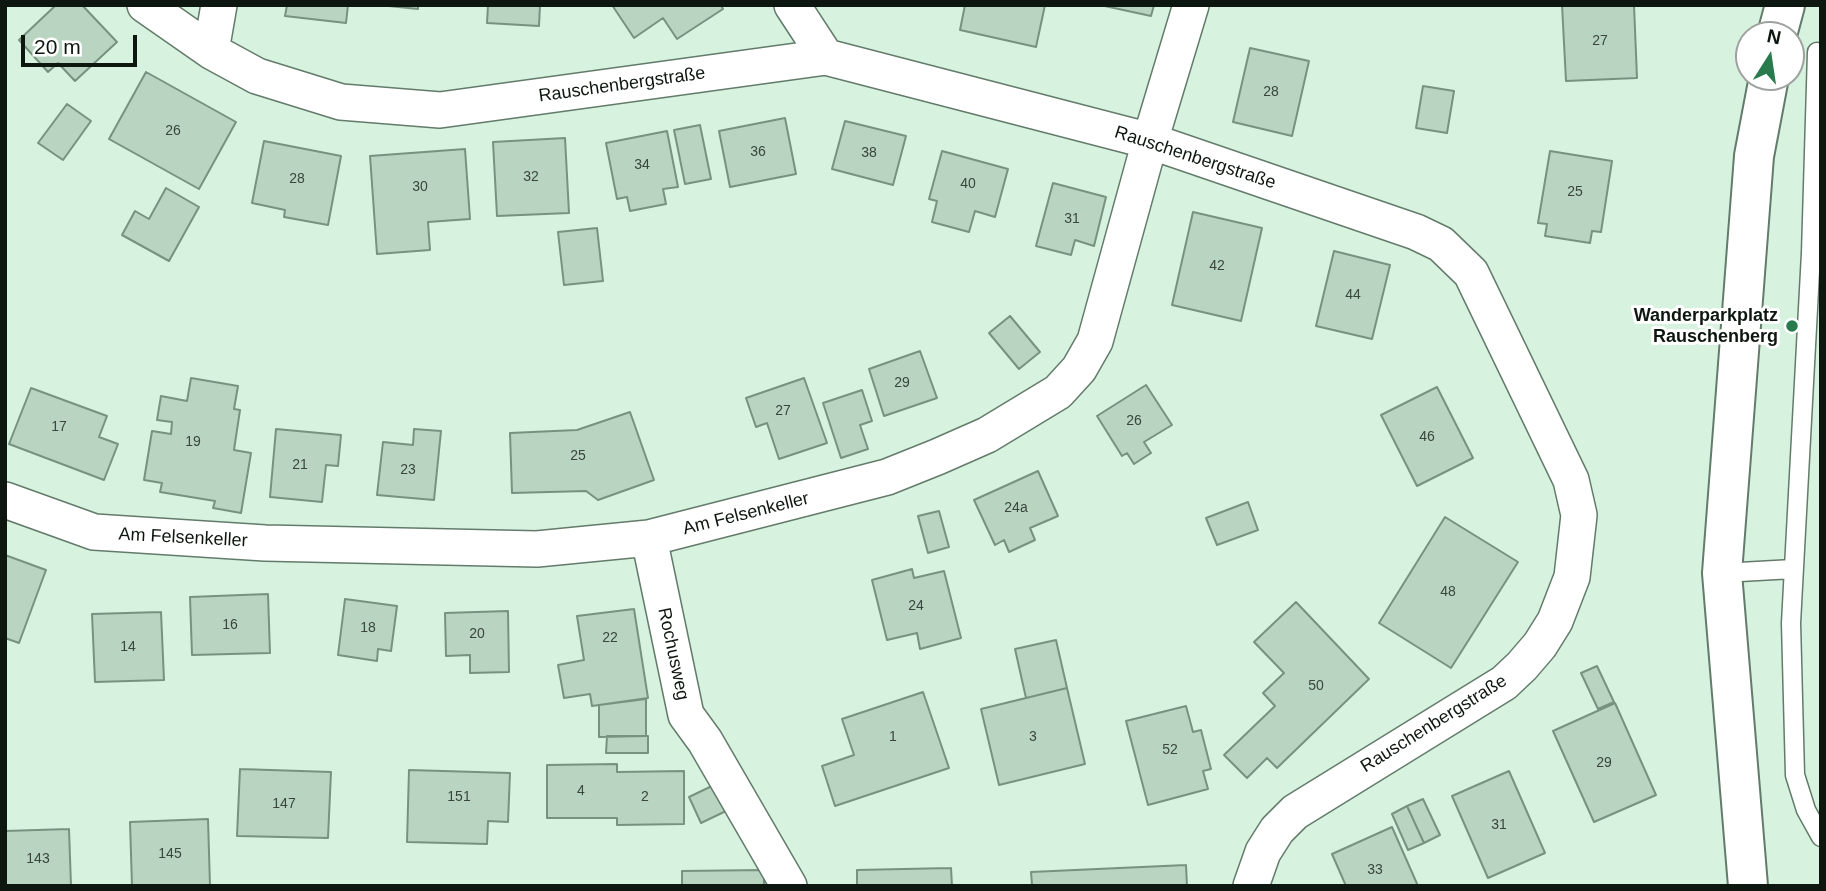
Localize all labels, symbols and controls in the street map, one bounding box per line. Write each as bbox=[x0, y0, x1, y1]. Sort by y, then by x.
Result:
scale bar bbox=[24, 21, 140, 65]
north arrow bbox=[1735, 21, 1805, 91]
text: N bbox=[1765, 25, 1783, 49]
house number: 27 bbox=[1592, 33, 1608, 49]
text: 20 m bbox=[34, 35, 81, 58]
street label: Rauschenbergstraße bbox=[537, 63, 707, 107]
house number: 28 bbox=[1263, 84, 1279, 100]
street label: Rauschenbergstraße bbox=[1112, 122, 1278, 194]
house number: 26 bbox=[165, 123, 181, 139]
house number: 36 bbox=[750, 144, 766, 160]
house number: 38 bbox=[861, 145, 877, 161]
house number: 34 bbox=[634, 157, 650, 173]
house number: 32 bbox=[523, 169, 539, 185]
house number: 28 bbox=[289, 171, 305, 187]
house number: 40 bbox=[960, 176, 976, 192]
house number: 30 bbox=[412, 179, 428, 195]
house number: 25 bbox=[1567, 184, 1583, 200]
house number: 31 bbox=[1064, 211, 1080, 227]
house number: 42 bbox=[1209, 258, 1225, 274]
house number: 44 bbox=[1345, 287, 1361, 303]
place label: Wanderparkplatz Rauschenberg bbox=[1634, 305, 1778, 348]
marker: Wanderparkplatz Rauschenberg bbox=[1784, 318, 1800, 334]
house number: 29 bbox=[894, 375, 910, 391]
house number: 27 bbox=[775, 403, 791, 419]
house number: 26 bbox=[1126, 413, 1142, 429]
house number: 17 bbox=[51, 419, 67, 435]
house number: 46 bbox=[1419, 429, 1435, 445]
house number: 19 bbox=[185, 434, 201, 450]
house number: 25 bbox=[570, 448, 586, 464]
house number: 21 bbox=[292, 457, 308, 473]
house number: 23 bbox=[400, 462, 416, 478]
street label: Am Felsenkeller bbox=[681, 488, 811, 540]
house number: 24a bbox=[1004, 500, 1028, 516]
street label: Am Felsenkeller bbox=[118, 524, 248, 552]
house number: 48 bbox=[1440, 584, 1456, 600]
house number: 24 bbox=[908, 598, 924, 614]
street label: Rochusweg bbox=[653, 606, 693, 702]
house number: 16 bbox=[222, 617, 238, 633]
house number: 18 bbox=[360, 620, 376, 636]
house number: 20 bbox=[469, 626, 485, 642]
house number: 22 bbox=[602, 630, 618, 646]
house number: 14 bbox=[120, 639, 136, 655]
street label: Rauschenbergstraße bbox=[1357, 670, 1511, 778]
house number: 50 bbox=[1308, 678, 1324, 694]
house number: 1 bbox=[889, 729, 897, 745]
house number: 3 bbox=[1029, 729, 1037, 745]
house number: 52 bbox=[1162, 742, 1178, 758]
house number: 29 bbox=[1596, 755, 1612, 771]
house number: 4 bbox=[577, 783, 585, 799]
house number: 151 bbox=[447, 789, 471, 805]
house number: 2 bbox=[641, 789, 649, 805]
house number: 147 bbox=[272, 796, 296, 812]
house number: 31 bbox=[1491, 817, 1507, 833]
house number: 145 bbox=[158, 846, 182, 862]
house number: 143 bbox=[26, 851, 50, 867]
house number: 33 bbox=[1367, 862, 1383, 878]

